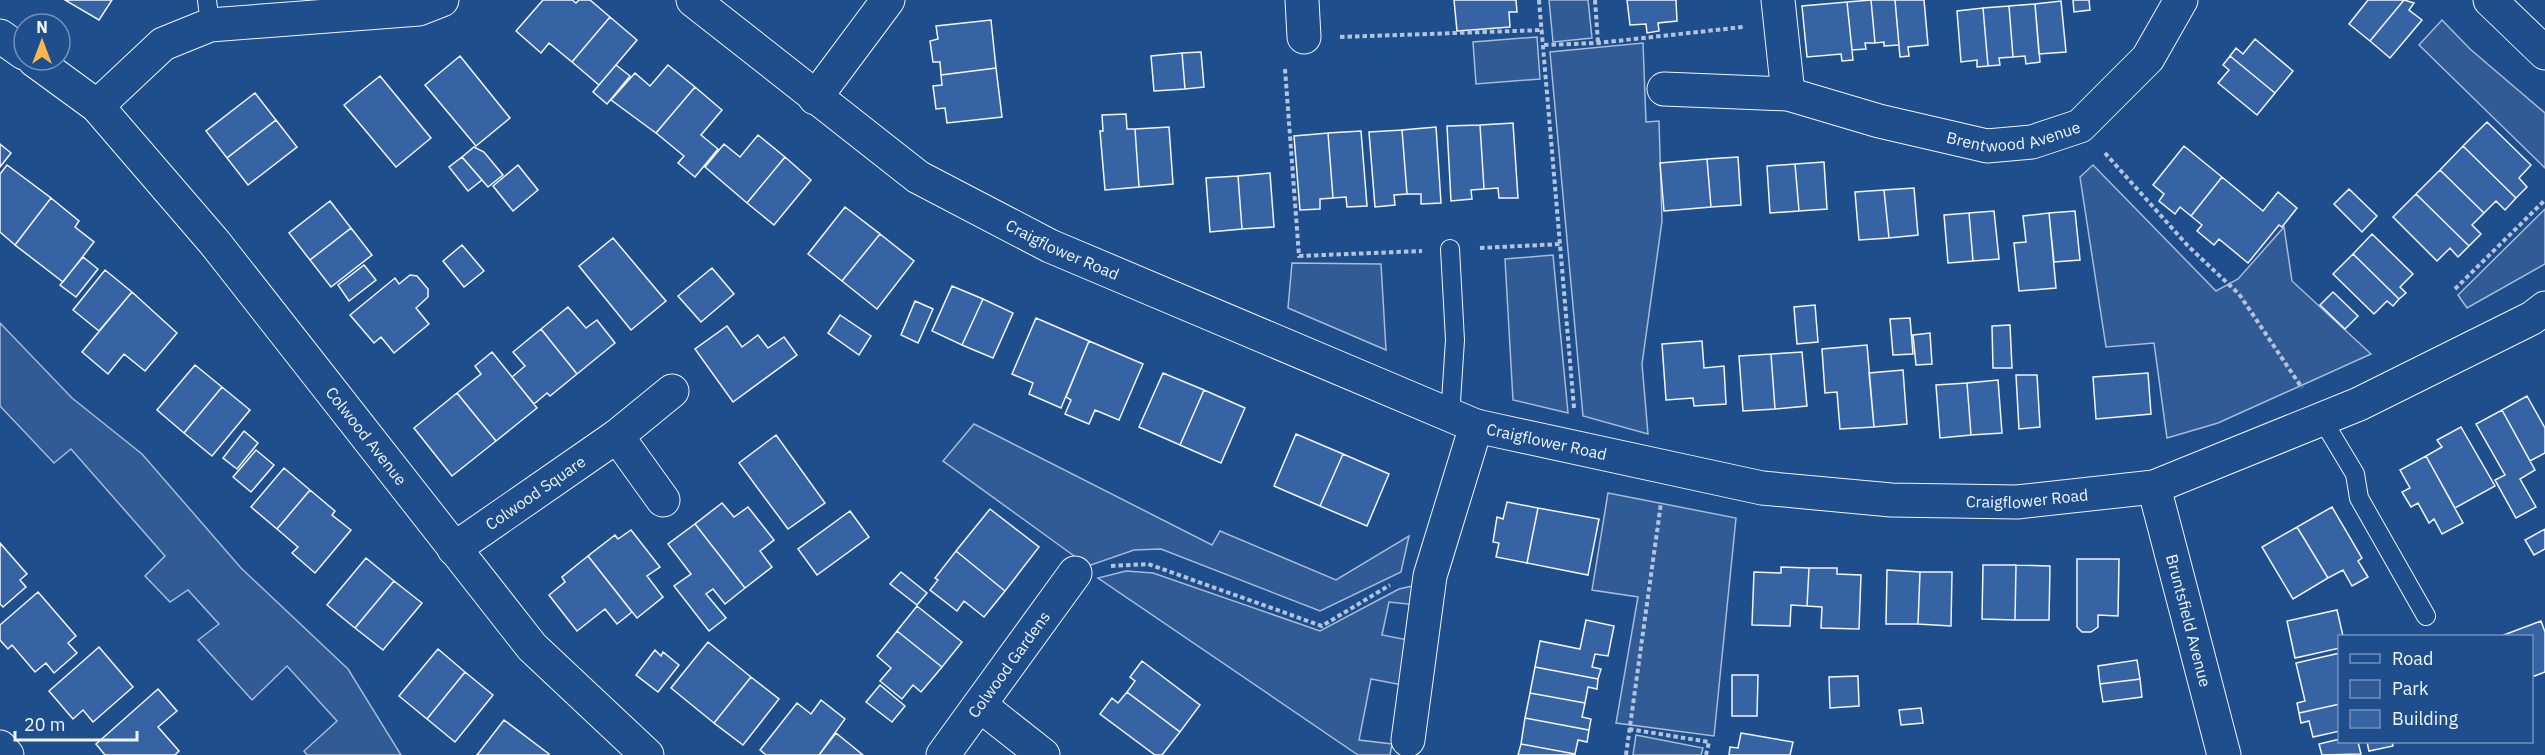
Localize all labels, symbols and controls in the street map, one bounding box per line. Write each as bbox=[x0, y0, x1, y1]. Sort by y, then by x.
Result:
north arrow bbox=[12, 12, 72, 72]
text: N bbox=[36, 17, 48, 37]
street label: Brentwood Avenue bbox=[1945, 117, 2083, 156]
street label: Craigflower Road bbox=[1002, 215, 1122, 284]
street label: Colwood Avenue bbox=[321, 383, 411, 489]
street label: Craigflower Road bbox=[1485, 419, 1609, 464]
street label: Colwood Square bbox=[481, 451, 589, 534]
street label: Craigflower Road bbox=[1966, 484, 2089, 512]
street label: Bruntsfield Avenue bbox=[2162, 552, 2216, 689]
street label: Colwood Gardens bbox=[963, 607, 1054, 722]
legend bbox=[2338, 635, 2533, 743]
text: Road bbox=[2392, 647, 2433, 670]
text: Park bbox=[2392, 677, 2429, 700]
scale bar bbox=[15, 704, 136, 742]
text: Building bbox=[2392, 707, 2459, 730]
text: 20 m bbox=[24, 713, 66, 736]

